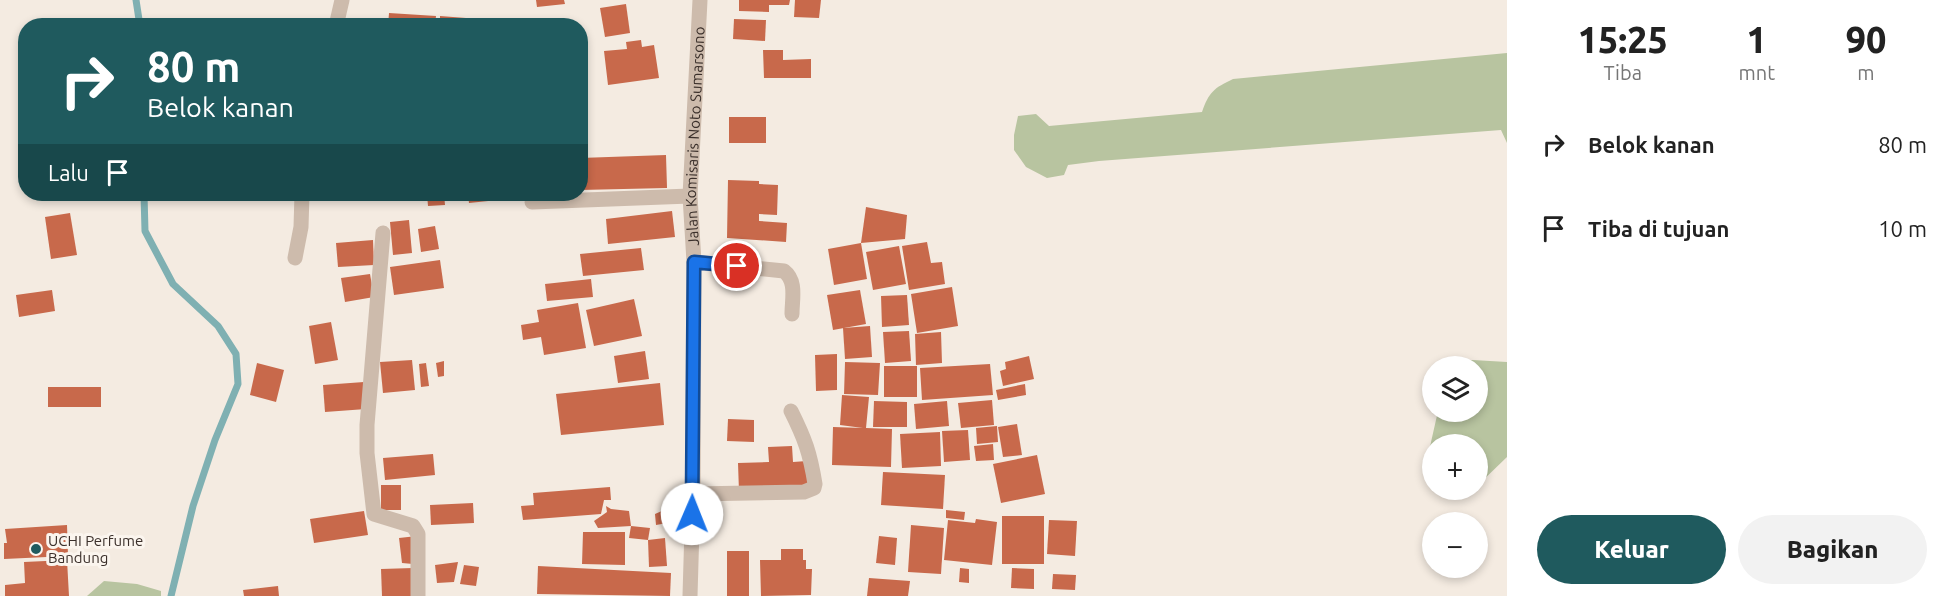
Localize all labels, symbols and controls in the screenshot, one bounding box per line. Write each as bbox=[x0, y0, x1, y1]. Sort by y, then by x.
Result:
text: 15:25 bbox=[1578, 19, 1668, 60]
text: 1 bbox=[1747, 19, 1767, 60]
text: 90 bbox=[1846, 19, 1886, 60]
street label: Jalan Komisaris Noto Sumarsono bbox=[681, 26, 707, 246]
icon: right bbox=[48, 42, 126, 120]
text: 80 m bbox=[147, 43, 241, 90]
text: Tiba bbox=[1604, 61, 1642, 84]
text: mnt bbox=[1738, 61, 1775, 84]
text: m bbox=[1857, 61, 1875, 84]
text: Belok kanan bbox=[147, 92, 294, 122]
icon: right bbox=[1537, 128, 1570, 161]
text: Belok kanan bbox=[1588, 132, 1715, 157]
text: 80 m bbox=[1878, 132, 1927, 157]
icon: arrive bbox=[101, 156, 134, 189]
text: Lalu bbox=[48, 160, 89, 185]
icon: arrive bbox=[1537, 212, 1570, 245]
text: Tiba di tujuan bbox=[1588, 216, 1729, 241]
text: 10 m bbox=[1878, 216, 1927, 241]
pin bbox=[711, 240, 762, 291]
icon: arrive bbox=[720, 249, 753, 282]
map controls bbox=[1422, 356, 1488, 578]
button: layers bbox=[1422, 356, 1488, 422]
button: + bbox=[1422, 434, 1488, 500]
position arrow bbox=[660, 482, 724, 546]
button: − bbox=[1422, 512, 1488, 578]
button: Keluar bbox=[1537, 515, 1726, 584]
button: Bagikan bbox=[1738, 515, 1927, 584]
place label: UCHI Perfume Bandung bbox=[48, 532, 143, 566]
marker: UCHI Perfume Bandung bbox=[29, 542, 43, 556]

